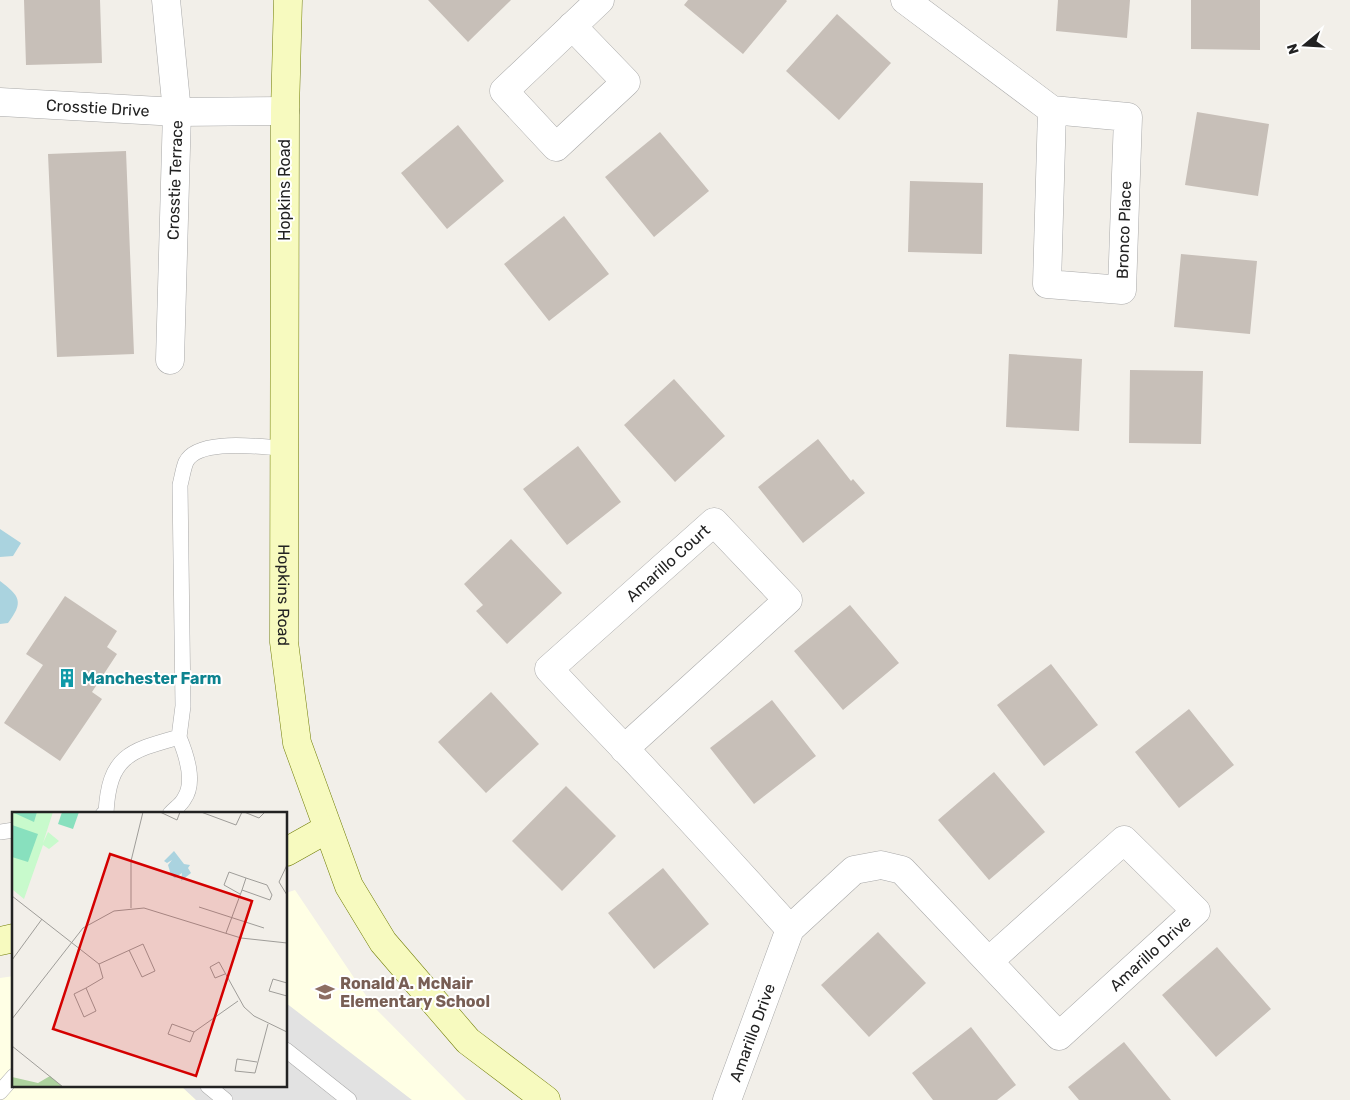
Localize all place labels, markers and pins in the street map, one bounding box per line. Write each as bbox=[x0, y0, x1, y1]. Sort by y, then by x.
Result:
building icon: Manchester Farm bbox=[56, 667, 78, 689]
place label: Manchester Farm bbox=[82, 669, 221, 688]
place label: Ronald A. McNair Elementary School bbox=[340, 974, 490, 1011]
school or university icon: Ronald A. McNair Elementary School bbox=[314, 981, 336, 1003]

